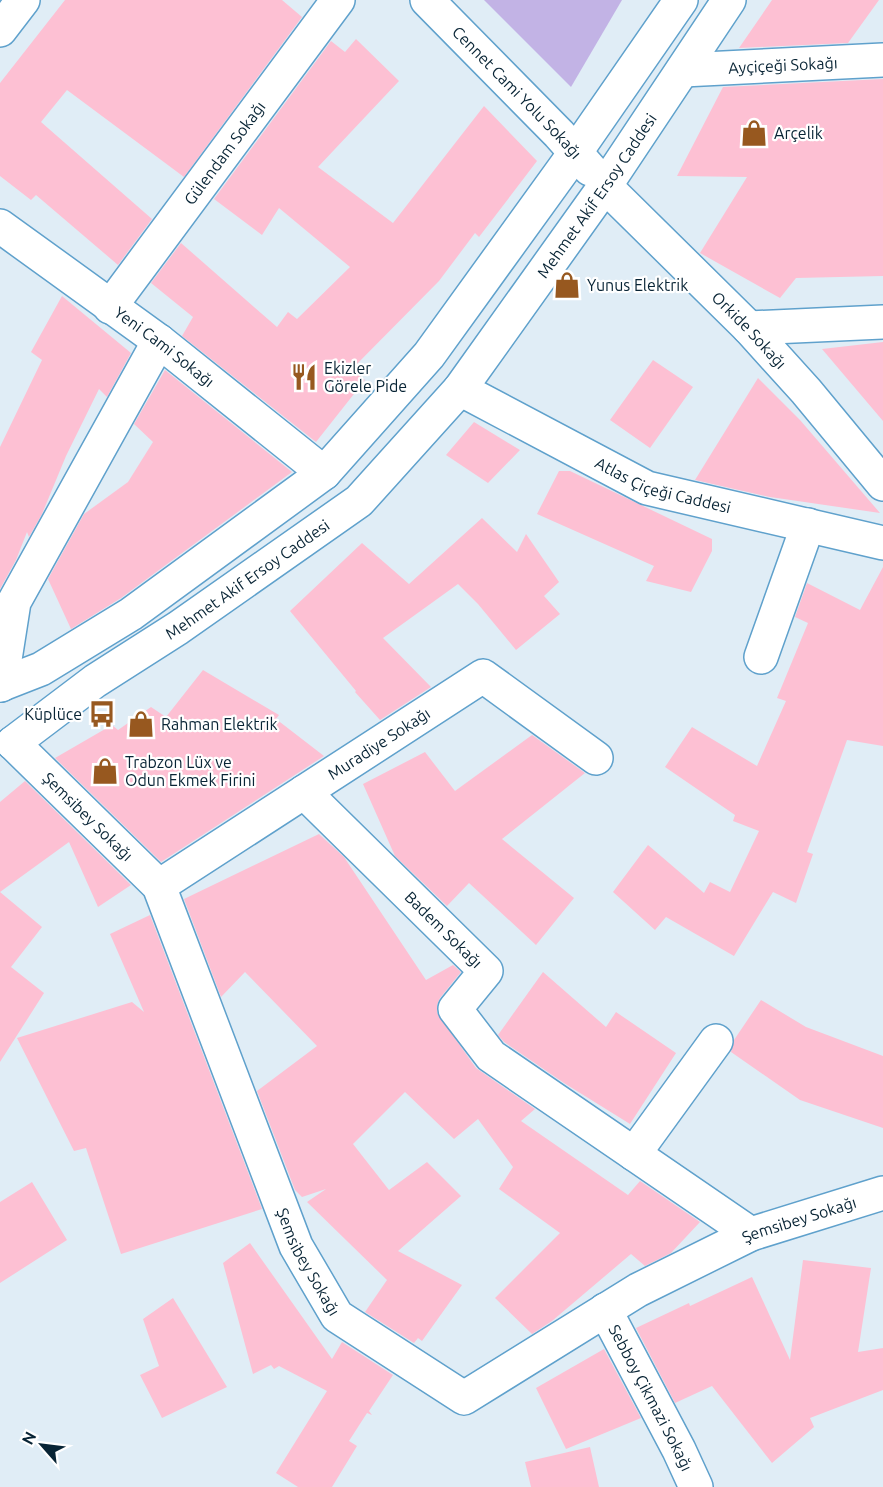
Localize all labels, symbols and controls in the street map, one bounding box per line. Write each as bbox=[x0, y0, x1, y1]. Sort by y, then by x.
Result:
street label: Cennet Cami Yolu Sokağı bbox=[449, 22, 585, 162]
street label: Ayçiçeği Sokağı bbox=[728, 53, 838, 77]
street label: Gülendam Sokağı bbox=[180, 98, 269, 208]
street label: Mehmet Akif Ersoy Caddesi bbox=[533, 110, 660, 281]
shop icon: Arçelik bbox=[739, 118, 769, 148]
place label: Arçelik bbox=[774, 124, 823, 142]
shop icon: Yunus Elektrik bbox=[552, 270, 582, 300]
place label: Yunus Elektrik bbox=[587, 276, 688, 294]
street label: Orkide Sokağı bbox=[708, 288, 790, 372]
street label: Yeni Cami Sokağı bbox=[111, 303, 218, 391]
place label: Ekizler Görele Pide bbox=[324, 359, 407, 395]
restaurant icon: Ekizler Görele Pide bbox=[289, 362, 319, 392]
street label: Atlas Çiçeği Caddesi bbox=[592, 453, 733, 516]
street label: Mehmet Akif Ersoy Caddesi bbox=[162, 516, 333, 643]
bus stop icon: Küplüce bbox=[87, 699, 117, 729]
street label: Muradiye Sokağı bbox=[324, 704, 433, 783]
place label: Küplüce bbox=[24, 705, 82, 723]
shop icon: Rahman Elektrik bbox=[126, 709, 156, 739]
place label: Rahman Elektrik bbox=[161, 715, 278, 733]
place label: Trabzon Lüx ve Odun Ekmek Firini bbox=[125, 753, 255, 789]
shop icon: Trabzon Lüx ve Odun Ekmek Firini bbox=[90, 756, 120, 786]
street label: Şemsibey Sokağı bbox=[39, 769, 137, 864]
street label: Badem Sokağı bbox=[401, 888, 486, 971]
street label: Şemsibey Sokağı bbox=[739, 1193, 858, 1246]
street label: Şemsibey Sokağı bbox=[273, 1206, 344, 1319]
street label: Sebboy Çikmazi Sokağı bbox=[605, 1321, 696, 1474]
north arrow bbox=[12, 1415, 72, 1475]
text: N bbox=[18, 1428, 40, 1447]

